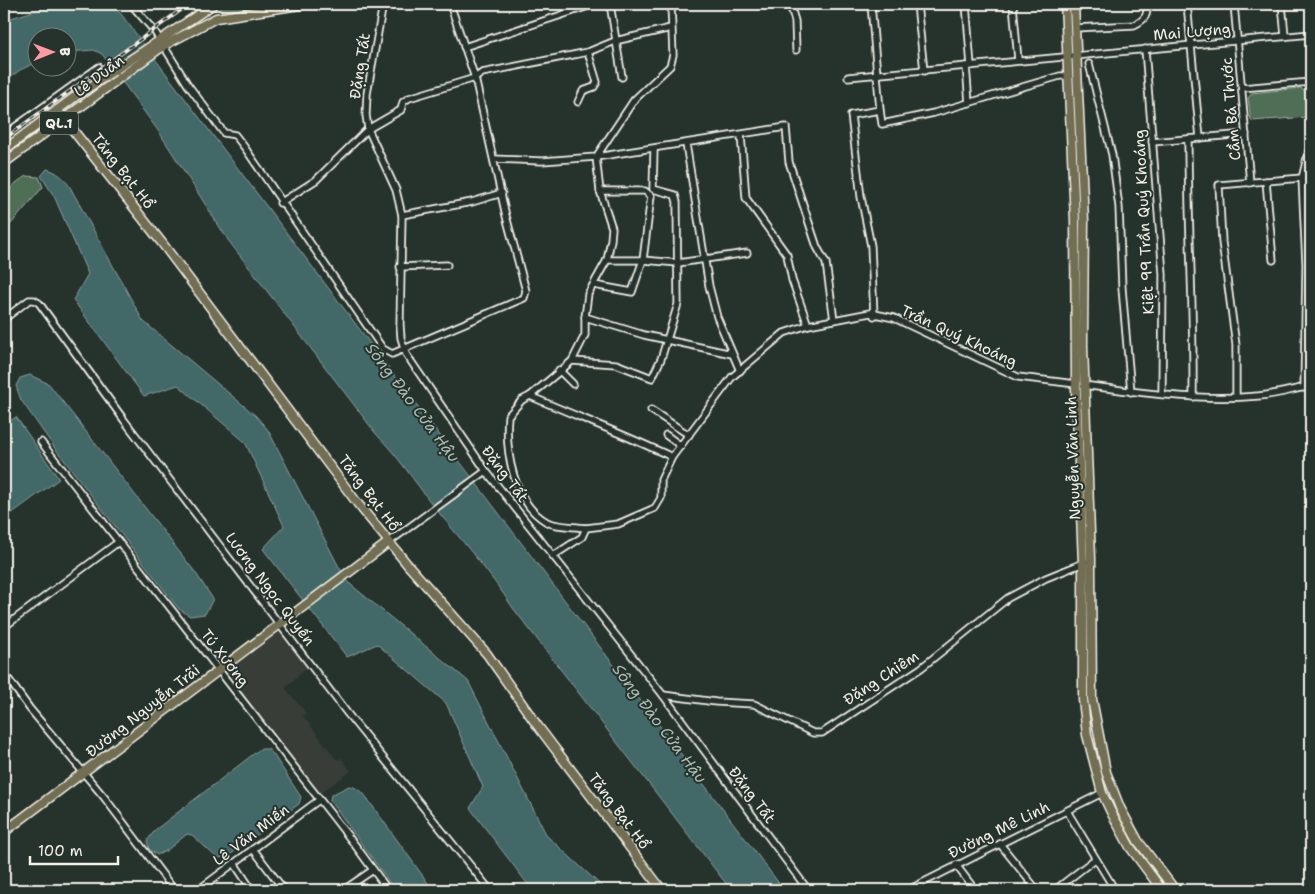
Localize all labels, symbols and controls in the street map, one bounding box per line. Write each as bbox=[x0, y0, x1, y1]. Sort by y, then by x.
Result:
street label: Mai Lượng bbox=[1152, 19, 1232, 45]
north arrow bbox=[28, 28, 78, 78]
street label: Đặng Tất bbox=[345, 32, 375, 100]
text: B bbox=[56, 47, 74, 57]
street label: Lê Duẩn bbox=[70, 50, 128, 102]
street label: Cầm Bá Thước bbox=[1217, 57, 1245, 161]
road number: QL.1 bbox=[40, 112, 78, 134]
street label: Tăng Bạt Hổ bbox=[87, 129, 159, 213]
street label: Kiệt 99 Trần Quý Khoáng bbox=[1129, 129, 1159, 315]
street label: Trần Quý Khoáng bbox=[898, 300, 1020, 372]
water label: Sông Đào Cửa Hậu bbox=[361, 338, 464, 466]
street label: Nguyễn Văn Linh bbox=[1061, 396, 1085, 520]
street label: Đặng Tất bbox=[477, 441, 533, 507]
street label: Tăng Bạt Hổ bbox=[334, 451, 404, 535]
street label: Lương Ngọc Quyến bbox=[221, 528, 319, 650]
street label: Tú Xương bbox=[196, 625, 254, 691]
street label: Đặng Chiêm bbox=[839, 646, 923, 710]
water label: Sông Đào Cửa Hậu bbox=[608, 659, 711, 787]
street label: Đường Nguyễn Trãi bbox=[82, 660, 204, 762]
street label: Đặng Tất bbox=[724, 762, 780, 828]
street label: Tăng Bạt Hổ bbox=[584, 769, 654, 853]
street label: Đường Mê Linh bbox=[945, 797, 1053, 863]
street label: Lê Văn Miến bbox=[209, 800, 293, 870]
scale bar bbox=[30, 834, 118, 866]
text: 100 m bbox=[38, 841, 83, 861]

